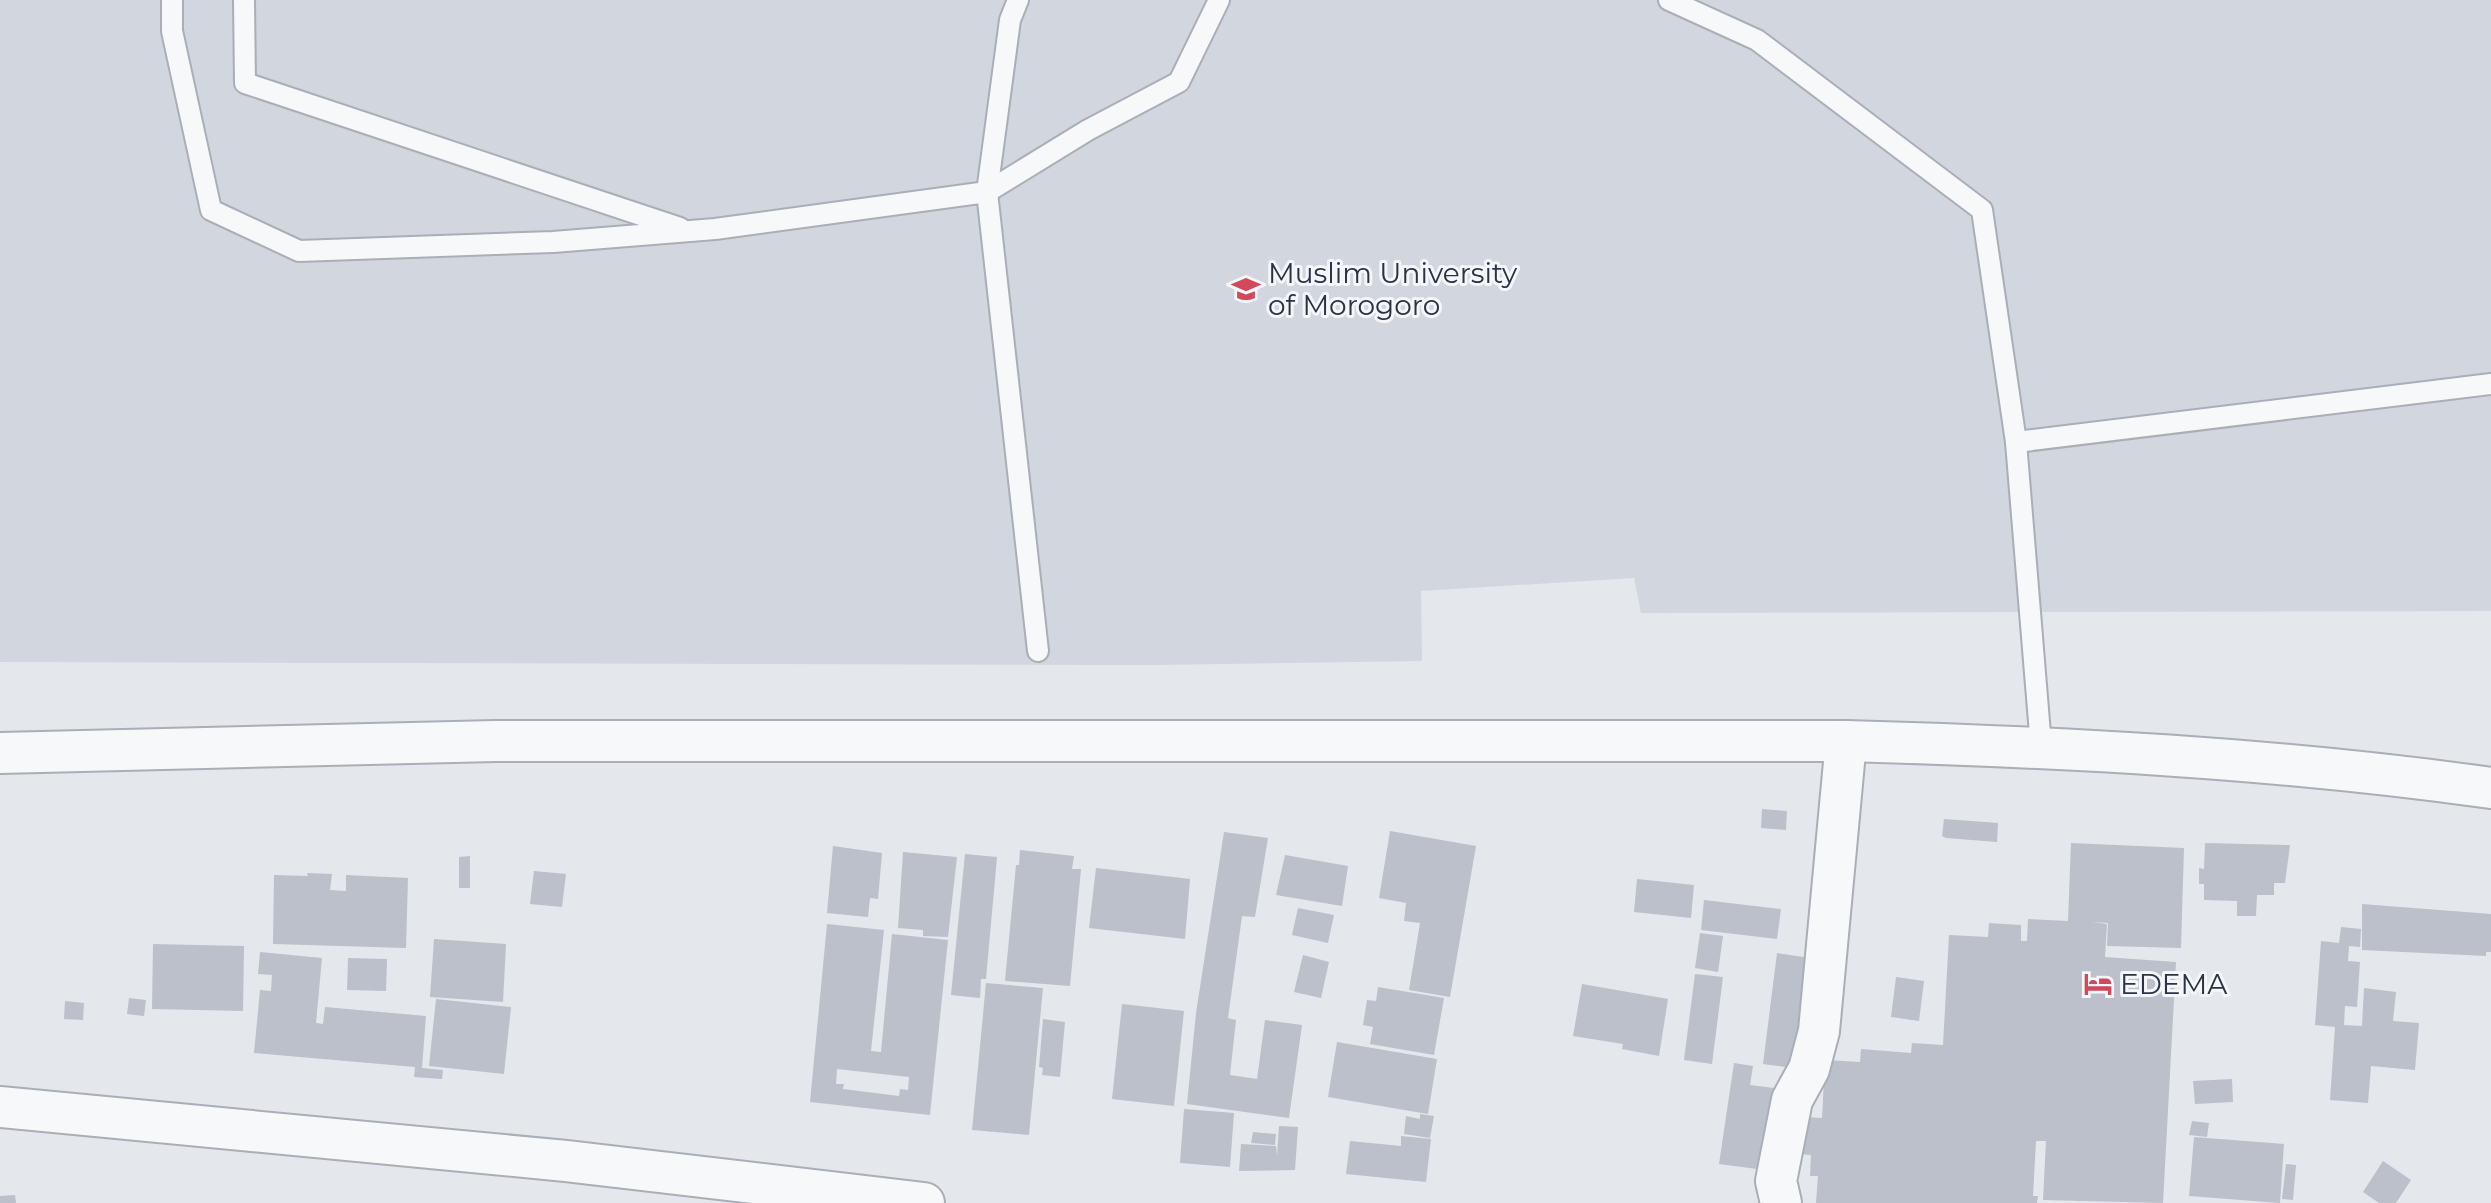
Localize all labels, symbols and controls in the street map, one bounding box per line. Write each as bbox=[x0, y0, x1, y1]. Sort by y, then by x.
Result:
place label: Muslim University of Morogoro bbox=[1268, 256, 1518, 322]
school or university icon: Muslim University of Morogoro bbox=[1231, 274, 1261, 304]
place label: EDEMA bbox=[2120, 967, 2228, 1001]
hotel icon: EDEMA bbox=[2083, 969, 2113, 999]

